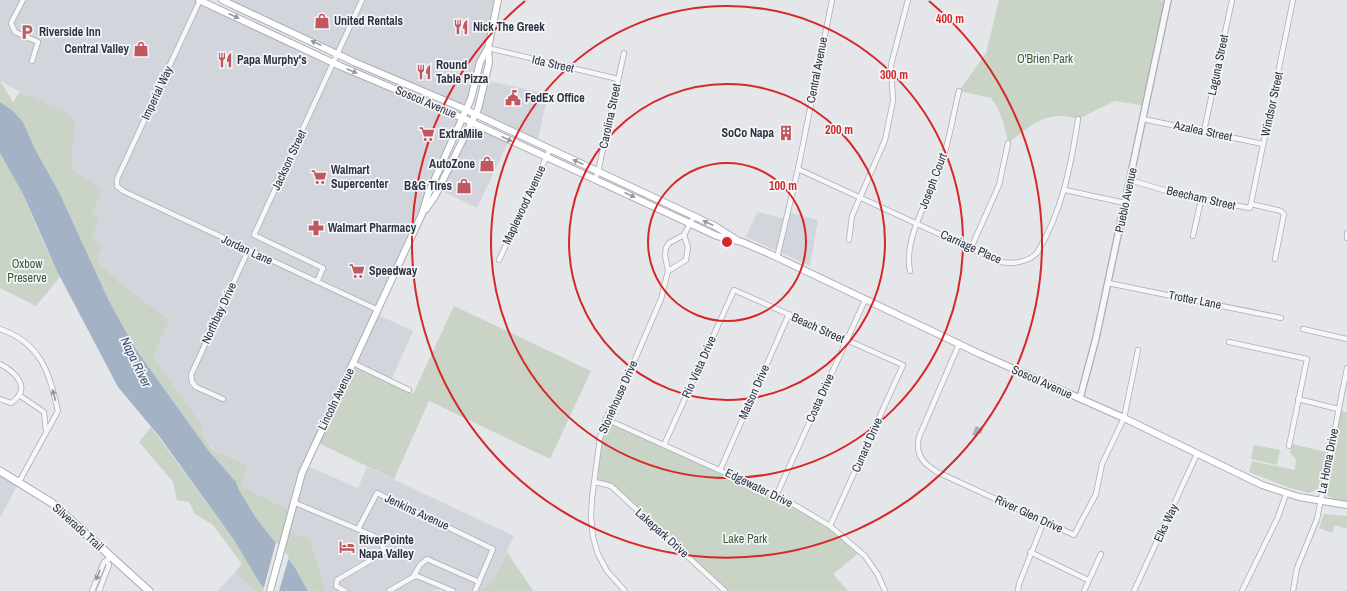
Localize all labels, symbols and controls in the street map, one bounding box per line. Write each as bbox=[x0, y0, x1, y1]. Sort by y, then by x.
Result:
text: 400 m bbox=[936, 11, 964, 27]
shop icon: United Rentals bbox=[313, 12, 331, 30]
one-way arrow bbox=[228, 13, 240, 20]
place label: United Rentals bbox=[334, 13, 403, 29]
restaurant icon: Nick The Greek bbox=[452, 18, 470, 36]
place label: Nick The Greek bbox=[473, 19, 545, 35]
parking icon: Riverside Inn bbox=[18, 23, 36, 41]
place label: Riverside Inn bbox=[39, 24, 101, 40]
street label: Laguna Street bbox=[1204, 33, 1232, 97]
street label: Central Avenue bbox=[803, 36, 831, 104]
shop icon: Central Valley bbox=[132, 40, 150, 58]
one-way arrow bbox=[310, 40, 321, 46]
place label: Central Valley bbox=[64, 41, 130, 57]
restaurant icon: Papa Murphy's bbox=[216, 51, 234, 69]
street label: Ida Street bbox=[530, 51, 576, 77]
park label: O'Brien Park bbox=[1017, 51, 1073, 67]
place label: Papa Murphy's bbox=[237, 52, 307, 68]
place label: Round Table Pizza bbox=[436, 57, 489, 87]
street label: Imperial Way bbox=[138, 63, 176, 122]
restaurant icon: Round Table Pizza bbox=[415, 63, 433, 81]
text: 300 m bbox=[880, 67, 908, 83]
one-way arrow bbox=[347, 68, 358, 74]
street label: Windsor Street bbox=[1257, 70, 1287, 138]
street label: Soscol Avenue bbox=[393, 82, 459, 122]
street label: Carolina Street bbox=[595, 82, 625, 150]
public building icon: FedEx Office bbox=[504, 89, 522, 107]
place label: FedEx Office bbox=[525, 90, 585, 106]
street label: Azalea Street bbox=[1171, 117, 1234, 145]
text: 200 m bbox=[825, 122, 853, 138]
building icon: SoCo Napa bbox=[777, 124, 795, 142]
supermarket icon: ExtraMile bbox=[418, 125, 436, 143]
place label: SoCo Napa bbox=[722, 125, 775, 141]
place label: ExtraMile bbox=[439, 126, 483, 142]
street label: Jackson Street bbox=[268, 127, 310, 193]
one-way arrow bbox=[502, 136, 513, 142]
street label: Joseph Court bbox=[915, 151, 951, 211]
shop icon: AutoZone bbox=[478, 155, 496, 173]
place label: AutoZone bbox=[429, 156, 476, 172]
one-way arrow bbox=[572, 159, 584, 165]
place label: Walmart Supercenter bbox=[331, 162, 389, 192]
street label: Maplewood Avenue bbox=[499, 163, 549, 247]
street label: Pueblo Avenue bbox=[1111, 166, 1141, 234]
supermarket icon: Walmart Supercenter bbox=[310, 168, 328, 186]
shop icon: B&G Tires bbox=[455, 177, 473, 195]
place label: B&G Tires bbox=[404, 178, 453, 194]
text: 100 m bbox=[769, 178, 797, 194]
street label: Beecham Street bbox=[1165, 182, 1237, 214]
one-way arrow bbox=[625, 192, 636, 198]
pharmacy icon: Walmart Pharmacy bbox=[307, 219, 325, 237]
place label: Walmart Pharmacy bbox=[328, 220, 417, 236]
one-way arrow bbox=[703, 220, 714, 226]
street label: Carriage Place bbox=[938, 226, 1004, 268]
street label: Jordan Lane bbox=[219, 231, 275, 269]
centre of rings bbox=[720, 235, 734, 249]
park label: Oxbow Preserve bbox=[7, 256, 47, 286]
supermarket icon: Speedway bbox=[348, 262, 366, 280]
place label: Speedway bbox=[369, 263, 418, 279]
street label: Northbay Drive bbox=[198, 280, 240, 346]
street label: Trotter Lane bbox=[1167, 287, 1223, 313]
street label: Beach Street bbox=[789, 309, 847, 347]
street label: Rio Vista Drive bbox=[678, 333, 720, 401]
water label: Napa River bbox=[117, 334, 156, 390]
street label: Stonehouse Drive bbox=[595, 358, 641, 436]
street label: Soscol Avenue bbox=[1009, 361, 1075, 403]
street label: Matson Drive bbox=[735, 362, 773, 422]
street label: Lincoln Avenue bbox=[314, 365, 358, 433]
street label: Costa Drive bbox=[802, 371, 838, 425]
one-way arrow bbox=[51, 389, 57, 401]
street label: Cunard Drive bbox=[848, 415, 886, 475]
street label: La Homa Drive bbox=[1314, 427, 1342, 495]
street label: Edgewater Drive bbox=[723, 465, 795, 511]
street label: Jenkins Avenue bbox=[382, 490, 452, 534]
street label: River Glen Drive bbox=[992, 491, 1066, 537]
street label: Silverado Trail bbox=[49, 500, 107, 554]
street label: Elks Way bbox=[1150, 501, 1182, 545]
street label: Lakepark Drive bbox=[632, 505, 692, 561]
park label: Lake Park bbox=[723, 531, 767, 547]
place label: RiverPointe Napa Valley bbox=[359, 532, 414, 562]
hotel icon: RiverPointe Napa Valley bbox=[338, 538, 356, 556]
one-way arrow bbox=[95, 569, 101, 581]

